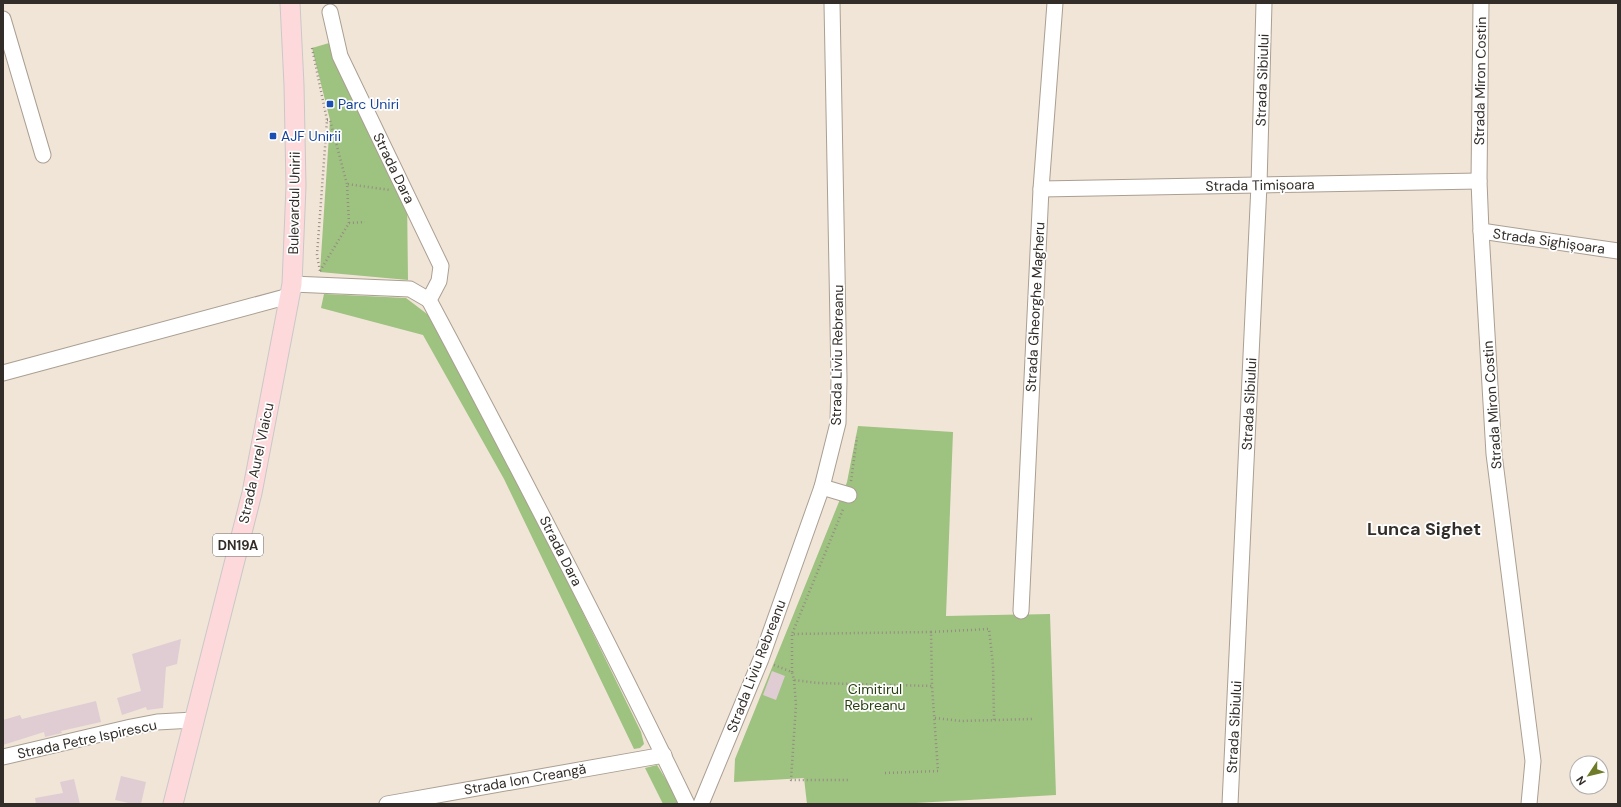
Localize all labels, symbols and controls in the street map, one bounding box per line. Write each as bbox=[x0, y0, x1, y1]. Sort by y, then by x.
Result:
street label: Strada Miron Costin bbox=[1470, 17, 1490, 145]
street label: Strada Sibiului bbox=[1251, 33, 1273, 127]
place label: Parc Uniri bbox=[338, 95, 399, 113]
marker: Parc Uniri bbox=[325, 99, 335, 109]
place label: AJF Unirii bbox=[281, 127, 341, 145]
street label: Strada Dara bbox=[369, 130, 419, 206]
marker: AJF Unirii bbox=[268, 131, 278, 141]
street label: Bulevardul Unirii bbox=[284, 151, 304, 255]
street label: Strada Timișoara bbox=[1205, 175, 1315, 195]
street label: Strada Gheorghe Magheru bbox=[1022, 221, 1048, 393]
street label: Strada Sighișoara bbox=[1492, 224, 1606, 258]
street label: Strada Liviu Rebreanu bbox=[827, 284, 847, 426]
street label: Strada Miron Costin bbox=[1479, 340, 1505, 470]
street label: Strada Sibiului bbox=[1238, 357, 1260, 451]
street label: Strada Aurel Vlaicu bbox=[234, 401, 278, 525]
street label: Strada Dara bbox=[536, 513, 586, 589]
district label: Lunca Sighet bbox=[1367, 517, 1481, 541]
road number: DN19A bbox=[213, 534, 263, 556]
street label: Strada Liviu Rebreanu bbox=[722, 597, 790, 735]
park label: Cimitirul Rebreanu bbox=[844, 680, 906, 714]
street label: Strada Sibiului bbox=[1223, 680, 1245, 774]
street label: Strada Petre Ispirescu bbox=[15, 715, 159, 763]
north arrow bbox=[1569, 755, 1609, 795]
street label: Strada Ion Creangă bbox=[462, 759, 588, 799]
text: N bbox=[1573, 773, 1589, 788]

